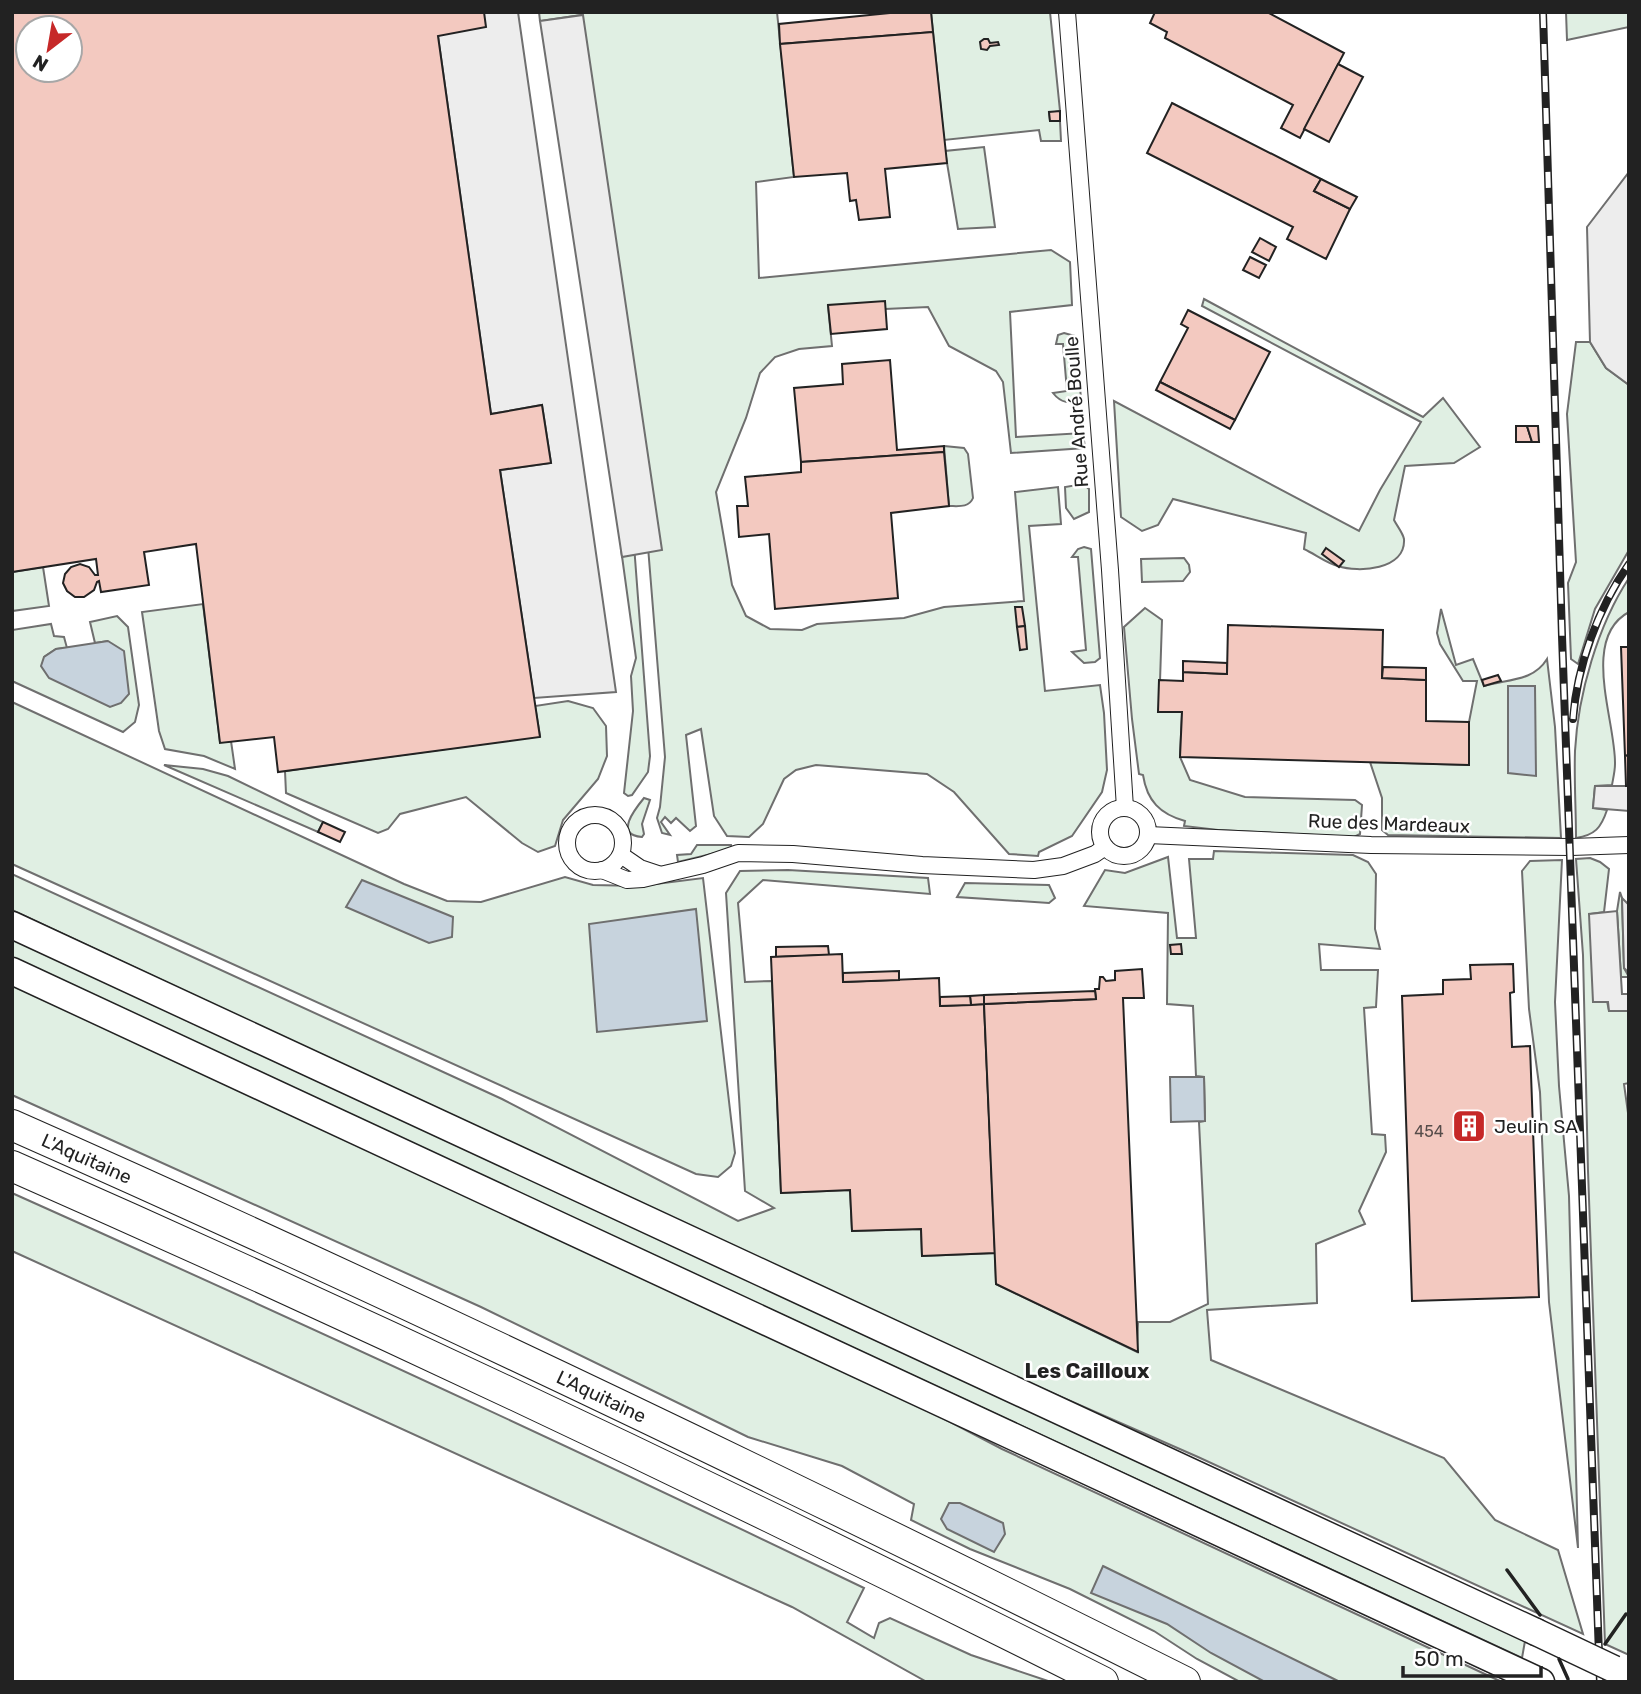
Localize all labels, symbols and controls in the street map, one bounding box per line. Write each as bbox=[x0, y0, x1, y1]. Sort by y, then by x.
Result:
north arrow bbox=[14, 14, 84, 84]
text: N bbox=[29, 50, 52, 77]
street label: Rue André Boulle bbox=[1060, 336, 1093, 488]
street label: Rue des Mardeaux bbox=[1308, 809, 1470, 838]
building icon: Jeulin SA bbox=[1450, 1107, 1488, 1145]
place label: Jeulin SA bbox=[1494, 1115, 1578, 1138]
house number: 454 bbox=[1414, 1122, 1444, 1141]
street label: L'Aquitaine bbox=[38, 1129, 135, 1189]
district label: Les Cailloux bbox=[1025, 1358, 1150, 1383]
street label: L'Aquitaine bbox=[553, 1366, 650, 1428]
scale bar bbox=[1403, 1634, 1541, 1678]
text: 50 m bbox=[1414, 1646, 1464, 1671]

